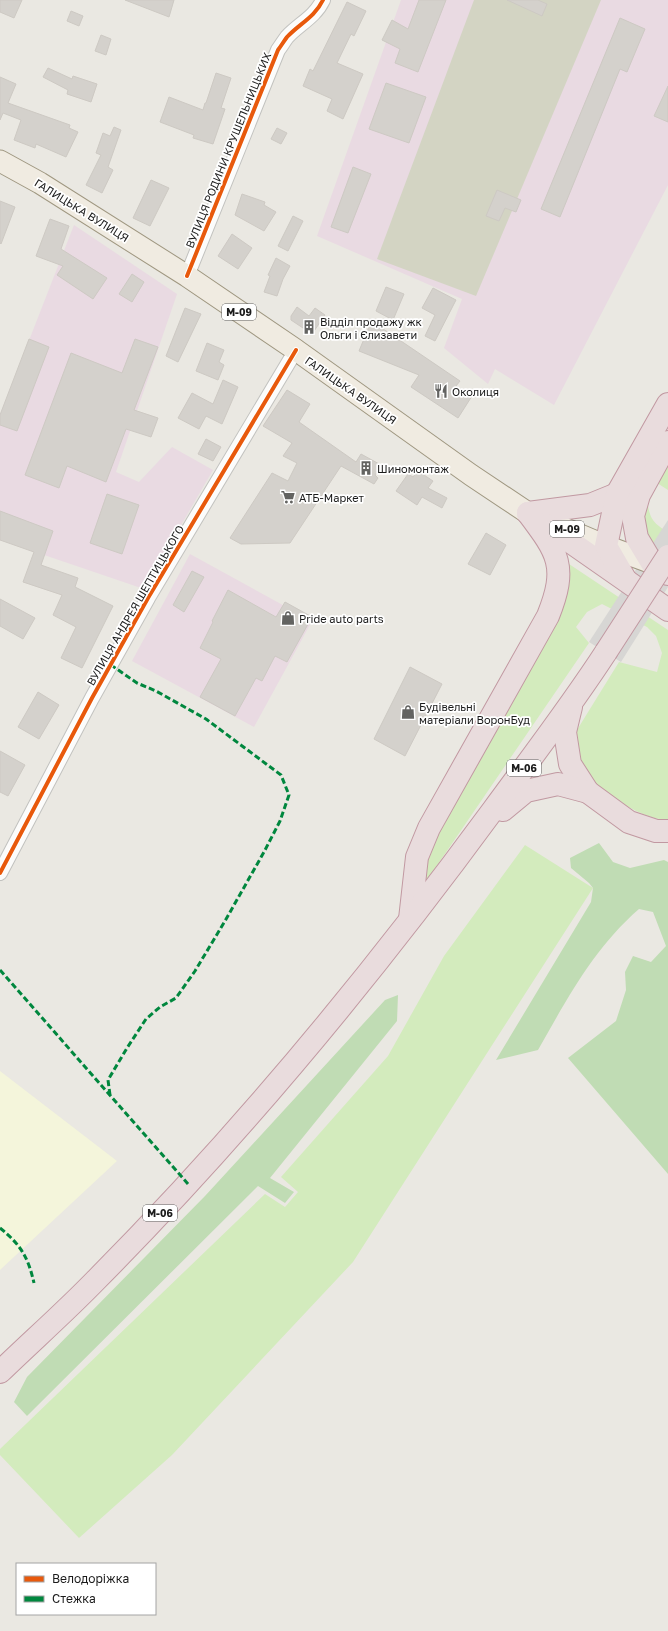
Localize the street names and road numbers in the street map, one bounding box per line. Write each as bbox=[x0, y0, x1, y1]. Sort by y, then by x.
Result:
street label: ВУЛИЦЯ РОДИНИ КРУШЕЛЬНИЦЬКИХ bbox=[183, 50, 273, 250]
street label: ГАЛИЦЬКА ВУЛИЦЯ bbox=[33, 176, 131, 244]
road number: М-09 bbox=[222, 304, 256, 320]
street label: ГАЛИЦЬКА ВУЛИЦЯ bbox=[303, 354, 399, 426]
road number: М-09 bbox=[550, 521, 584, 537]
street label: ВУЛИЦЯ АНДРЕЯ ШЕПТИЦЬКОГО bbox=[84, 523, 186, 687]
road number: М-06 bbox=[507, 760, 541, 776]
road number: М-06 bbox=[143, 1205, 177, 1221]

